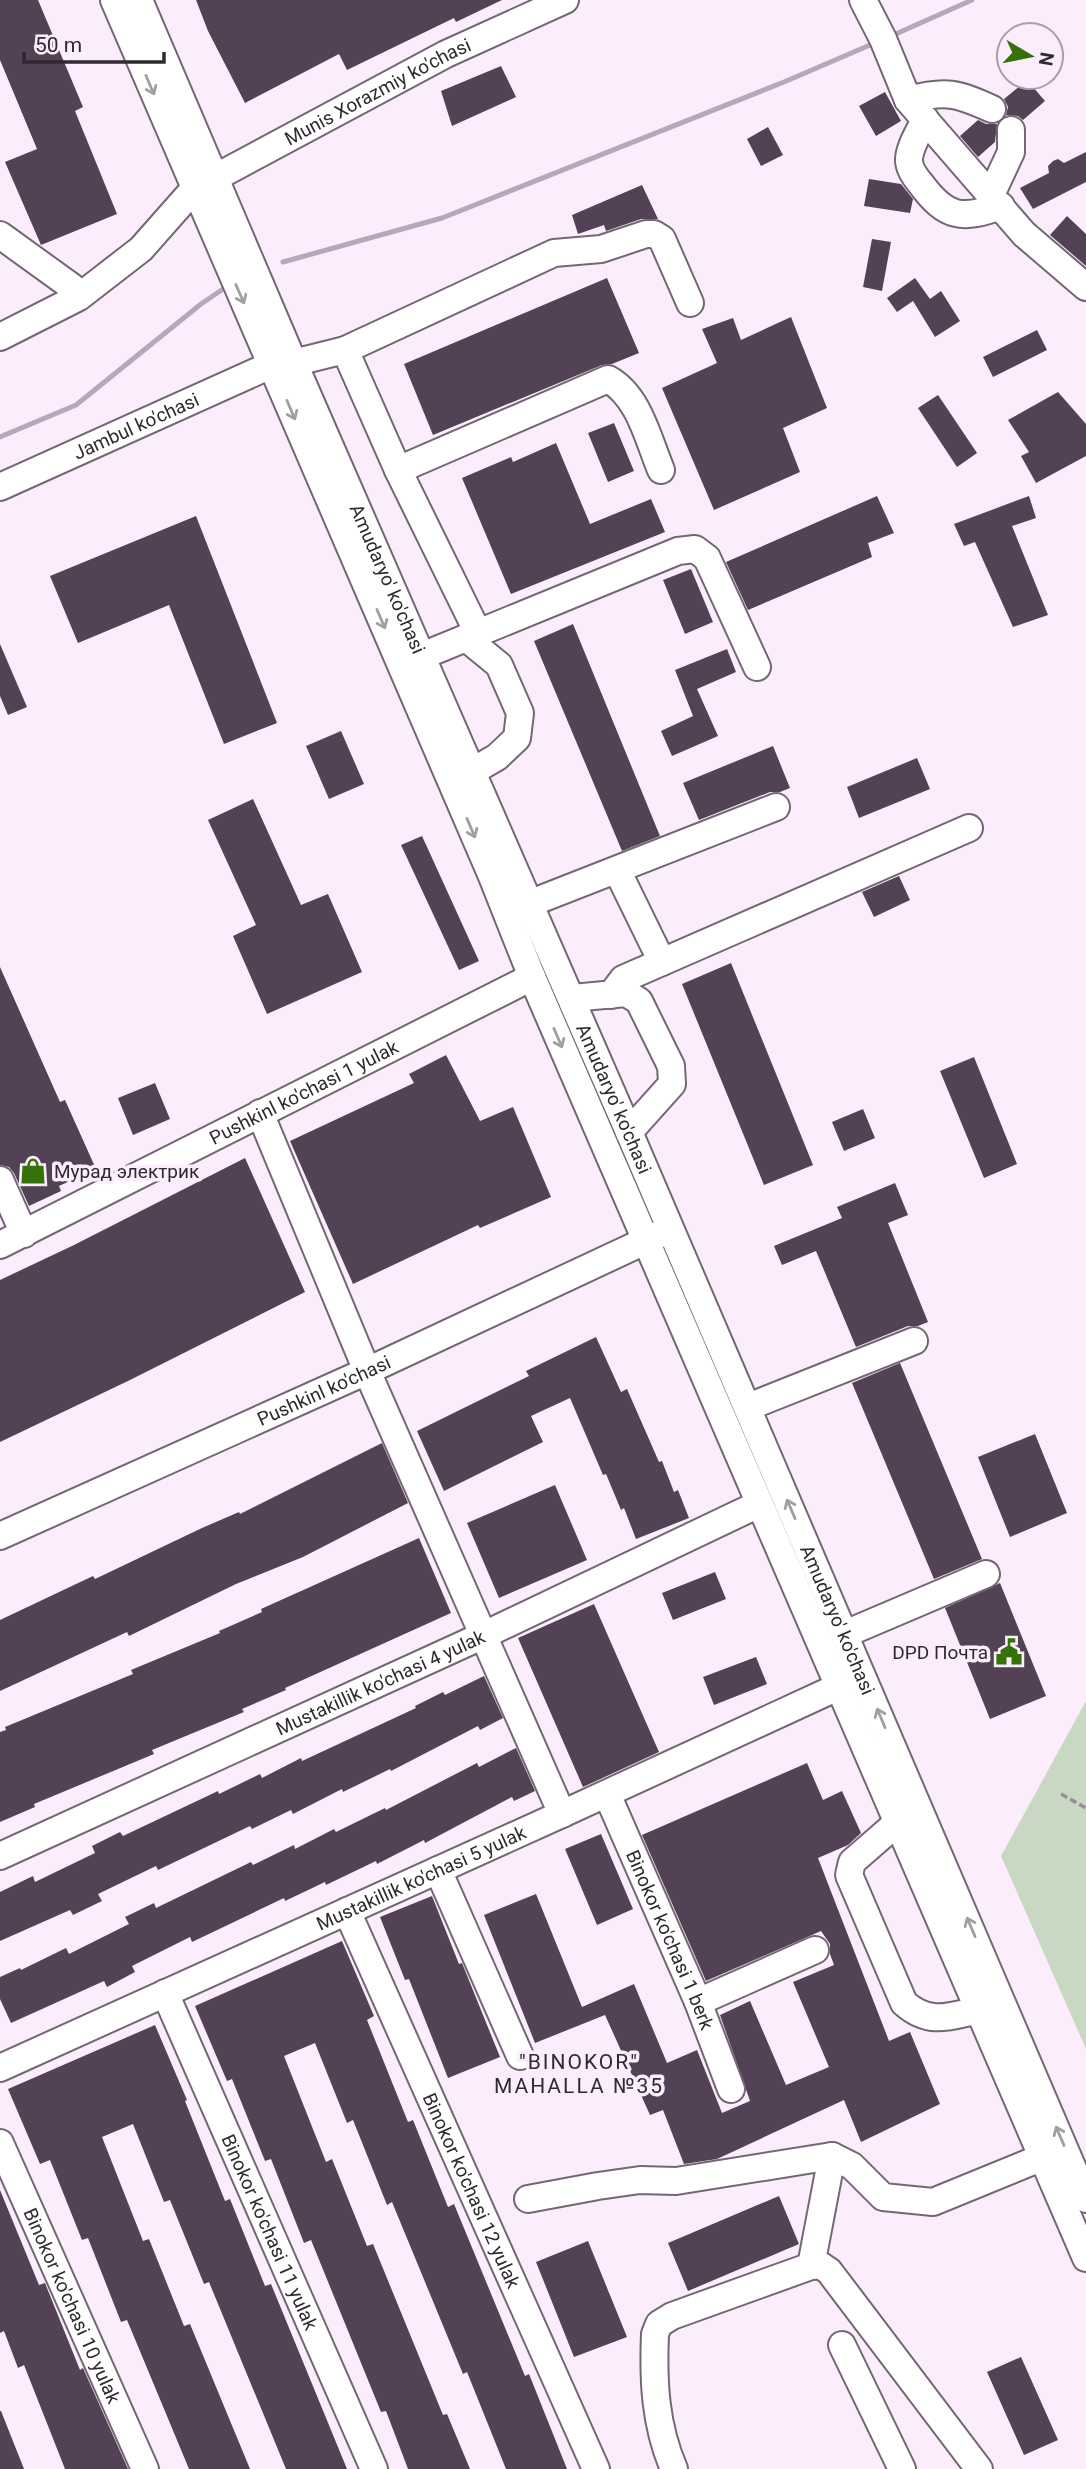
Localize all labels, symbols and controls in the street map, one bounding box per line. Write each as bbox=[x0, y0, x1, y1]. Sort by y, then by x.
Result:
scale bar bbox=[24, 21, 164, 65]
north arrow bbox=[995, 21, 1065, 91]
text: 50 m bbox=[35, 33, 82, 57]
street label: Munis Xorazmiy ko'chasi bbox=[281, 33, 474, 150]
text: N bbox=[1034, 50, 1059, 67]
one-way arrow bbox=[144, 74, 157, 96]
one-way arrow bbox=[235, 283, 248, 304]
street label: Jambul ko'chasi bbox=[70, 388, 202, 465]
one-way arrow bbox=[285, 399, 298, 421]
street label: Amudaryo' ko'chasi bbox=[345, 501, 430, 657]
one-way arrow bbox=[375, 608, 388, 629]
one-way arrow bbox=[465, 817, 478, 838]
street label: Amudaryo' ko'chasi bbox=[571, 1020, 656, 1177]
one-way arrow bbox=[552, 1027, 565, 1048]
street label: Pushkinl ko'chasi 1 yulak bbox=[206, 1035, 402, 1150]
shop icon: Мурад электрик bbox=[18, 1156, 48, 1186]
place label: Мурад электрик bbox=[54, 1160, 200, 1183]
street label: Pushkinl ko'chasi bbox=[254, 1351, 394, 1431]
one-way arrow bbox=[784, 1499, 797, 1520]
street label: Amudaryo' ko'chasi bbox=[795, 1541, 880, 1698]
street label: Mustakillik ko'chasi 4 yulak bbox=[272, 1625, 489, 1741]
public building icon: DPD Почта bbox=[994, 1637, 1024, 1667]
place label: DPD Почта bbox=[892, 1641, 988, 1664]
one-way arrow bbox=[874, 1708, 887, 1729]
street label: Mustakillik ko'chasi 5 yulak bbox=[313, 1821, 530, 1935]
street label: Binokor ko'chasi 1 berk bbox=[621, 1847, 719, 2034]
one-way arrow bbox=[963, 1917, 976, 1938]
district label: "BINOKOR" MAHALLA №35 bbox=[494, 2050, 664, 2098]
street label: Binokor ko'chasi 12 yulak bbox=[418, 2089, 525, 2292]
one-way arrow bbox=[1053, 2126, 1066, 2148]
street label: Binokor ko'chasi 11 yulak bbox=[216, 2131, 323, 2334]
street label: Binokor ko'chasi 10 yulak bbox=[18, 2205, 126, 2408]

